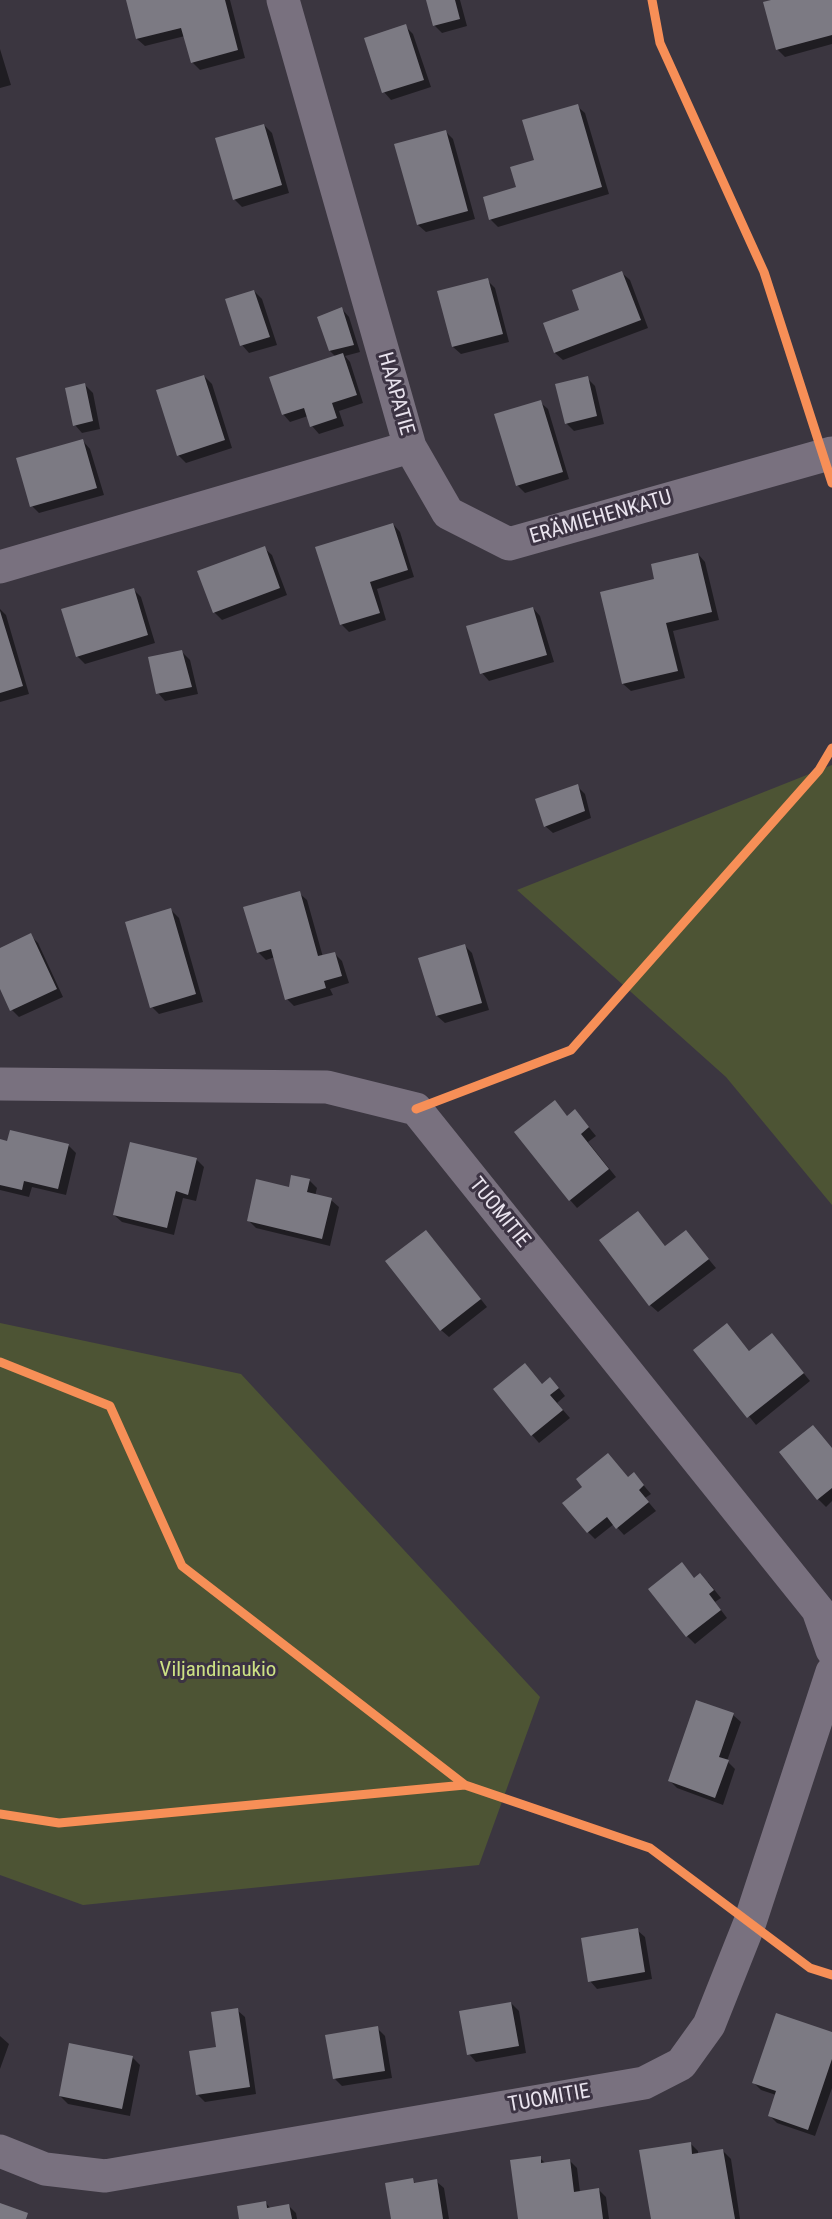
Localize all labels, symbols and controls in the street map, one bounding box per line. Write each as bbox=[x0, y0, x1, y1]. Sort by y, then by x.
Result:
street label: HAAPATIE bbox=[371, 350, 419, 438]
street label: ERÄMIEHENKATU bbox=[527, 486, 675, 550]
street label: TUOMITIE bbox=[463, 1173, 535, 1253]
park label: Viljandinaukio bbox=[160, 1658, 276, 1684]
street label: TUOMITIE bbox=[506, 2079, 592, 2119]

